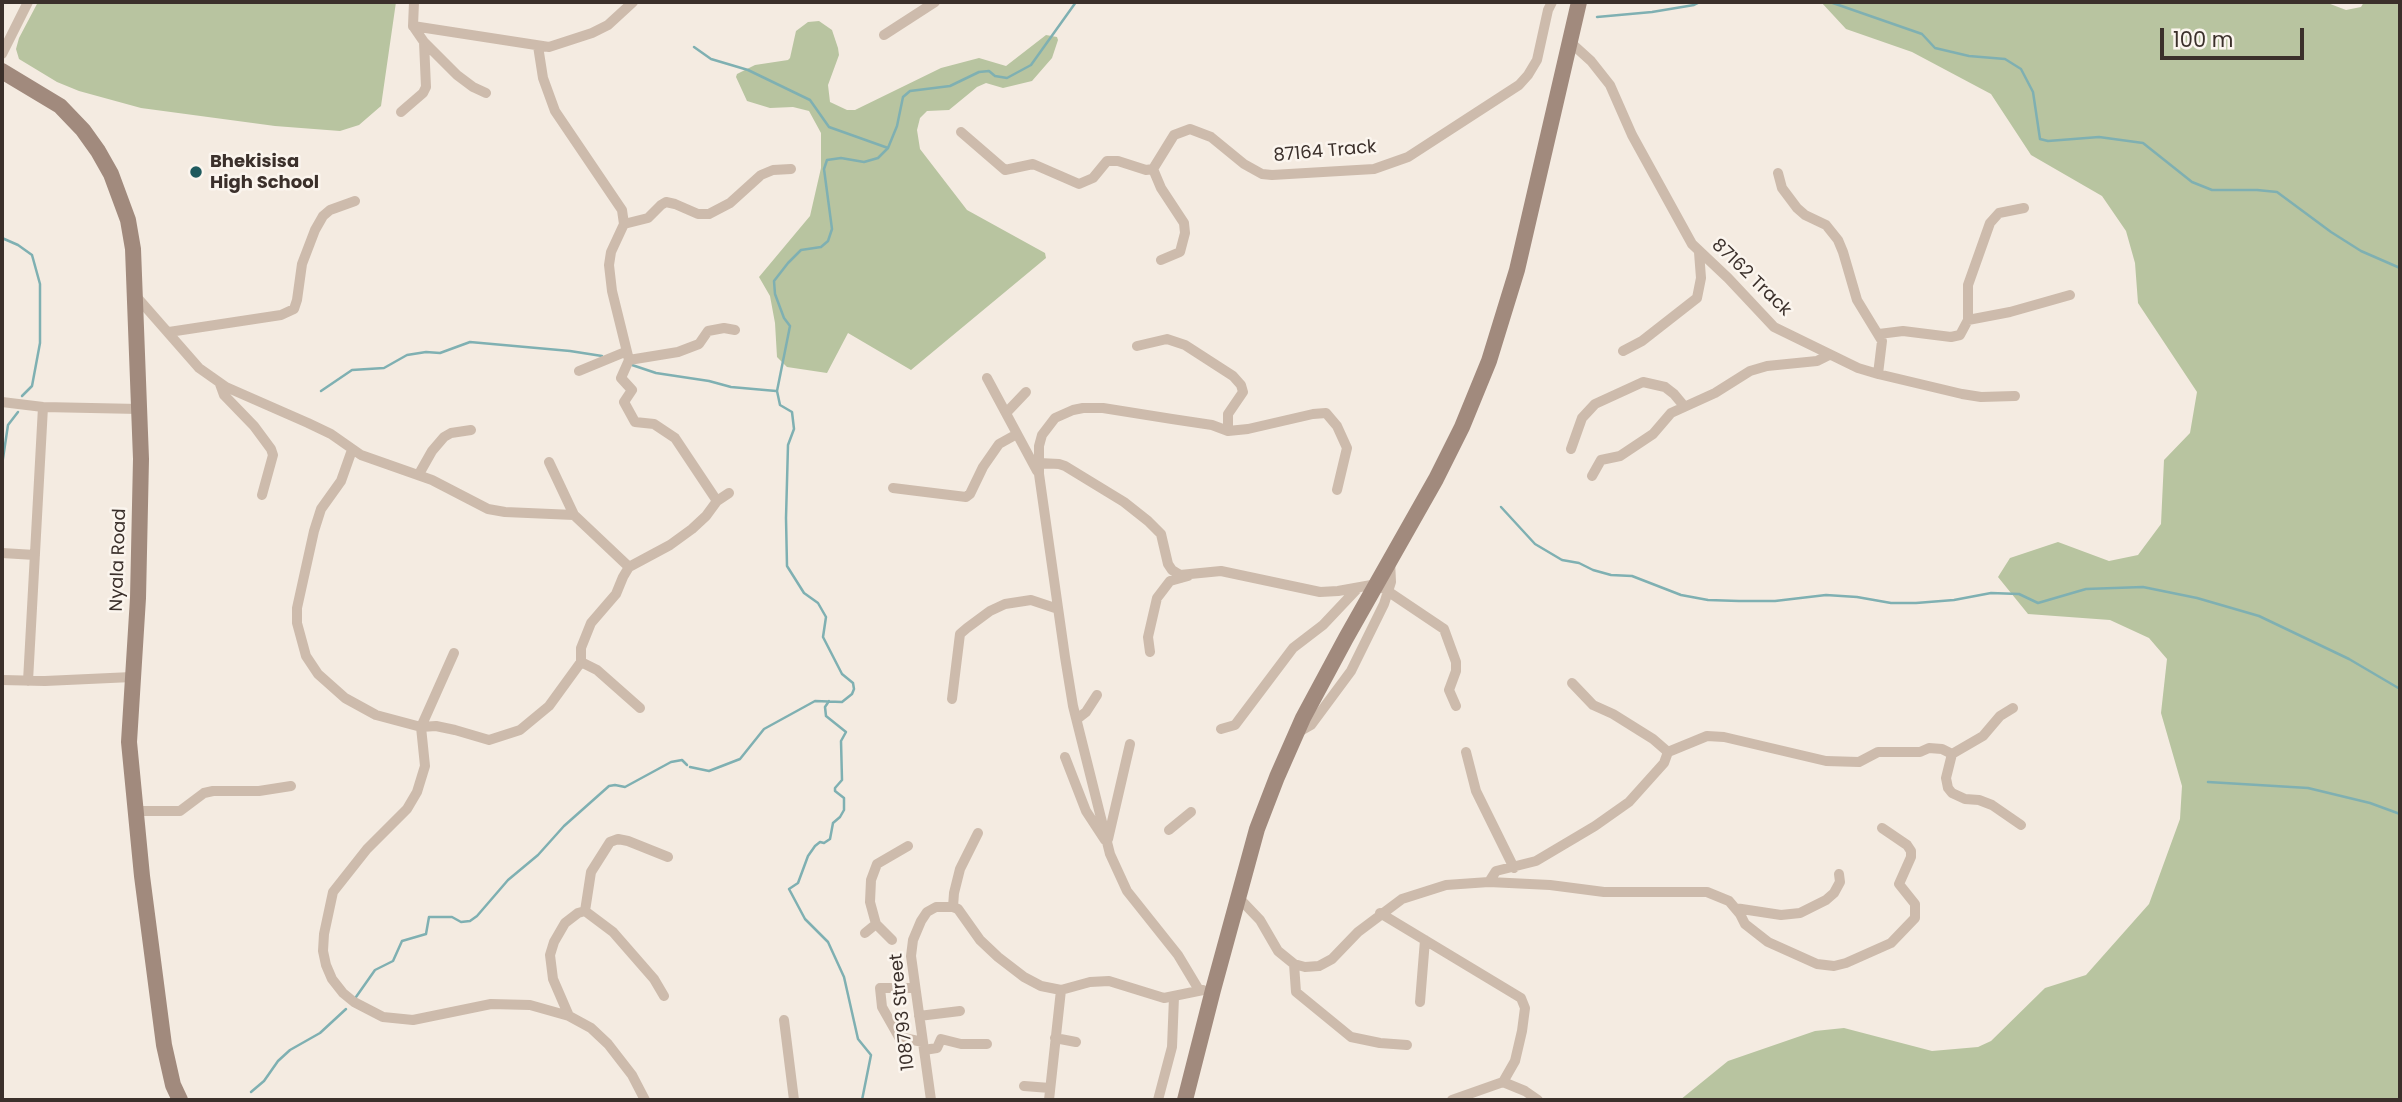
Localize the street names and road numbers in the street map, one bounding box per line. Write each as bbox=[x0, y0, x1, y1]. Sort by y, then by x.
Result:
street label: 87164 Track bbox=[1273, 137, 1377, 167]
street label: 87162 Track bbox=[1707, 235, 1795, 321]
street label: Nyala Road bbox=[106, 508, 132, 612]
street label: 108793 Street bbox=[886, 952, 920, 1072]

